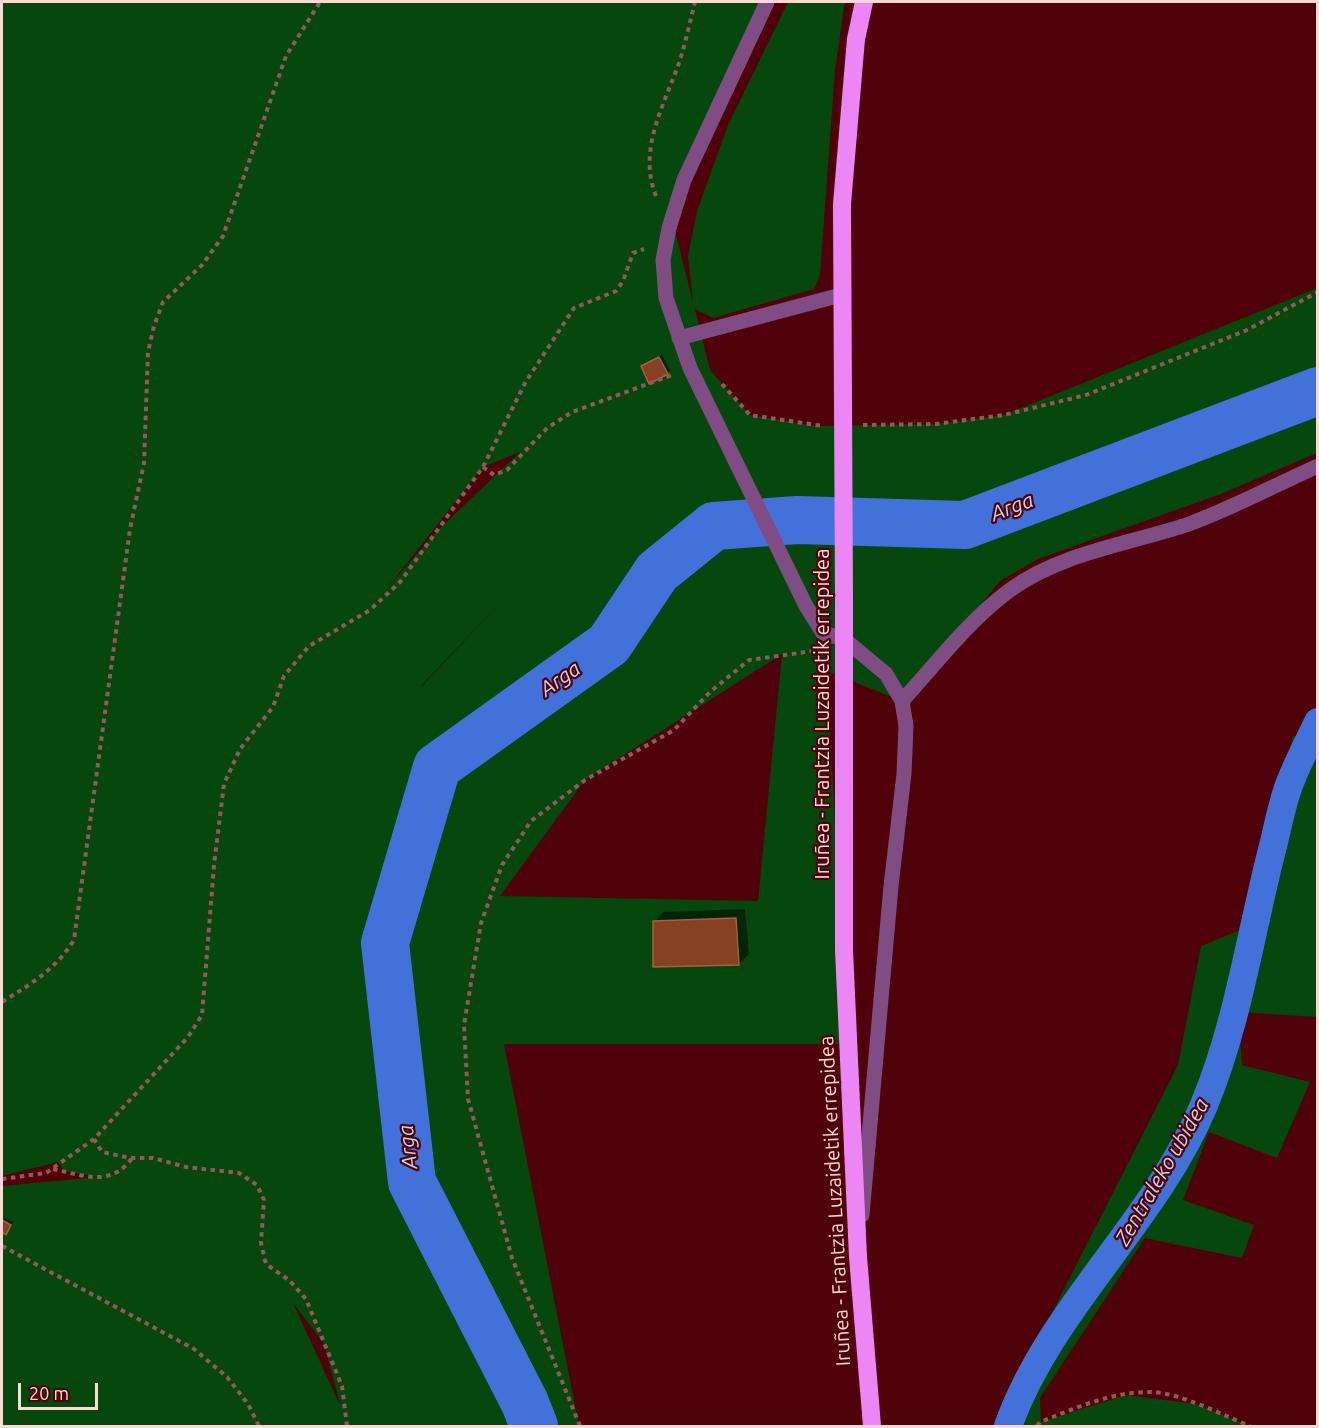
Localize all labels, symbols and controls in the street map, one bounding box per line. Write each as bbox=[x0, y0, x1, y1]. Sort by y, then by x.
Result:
water label: Arga bbox=[987, 487, 1037, 527]
street label: Iruñea - Frantzia Luzaidetik errepidea bbox=[810, 549, 834, 879]
water label: Arga bbox=[535, 656, 585, 702]
street label: Iruñea - Frantzia Luzaidetik errepidea bbox=[814, 1035, 856, 1367]
water label: Zentraleko ubidea bbox=[1110, 1094, 1214, 1250]
water label: Arga bbox=[393, 1124, 423, 1170]
scale bar bbox=[21, 1371, 100, 1409]
text: 20 m bbox=[29, 1383, 69, 1403]

